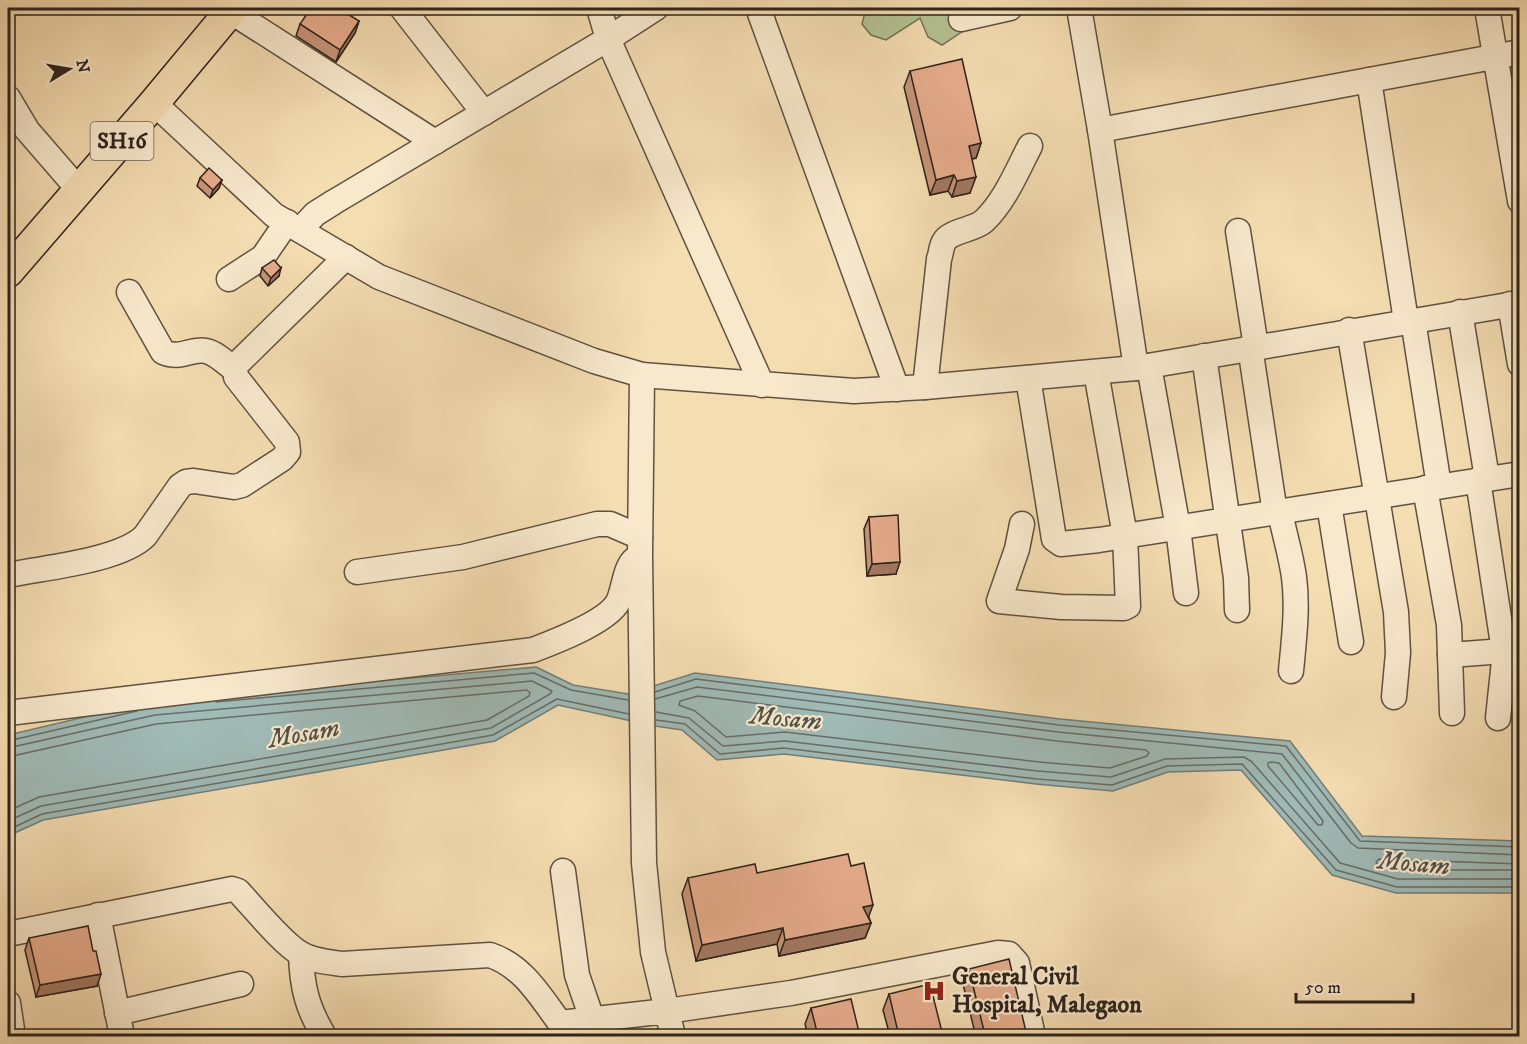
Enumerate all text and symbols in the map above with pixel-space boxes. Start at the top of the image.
north arrow [39,39,99,99]
text: N [72,58,94,75]
road number: SH16 [90,122,154,160]
water label: Mosam [747,699,823,739]
water label: Mosam [264,712,342,757]
water label: Mosam [1375,844,1451,884]
place label: General Civil Hospital, Malegaon [952,962,1142,1020]
scale bar [1296,966,1413,1004]
text: 50 m [1305,977,1341,999]
hospital icon: General Civil Hospital, Malegaon [921,978,947,1004]

